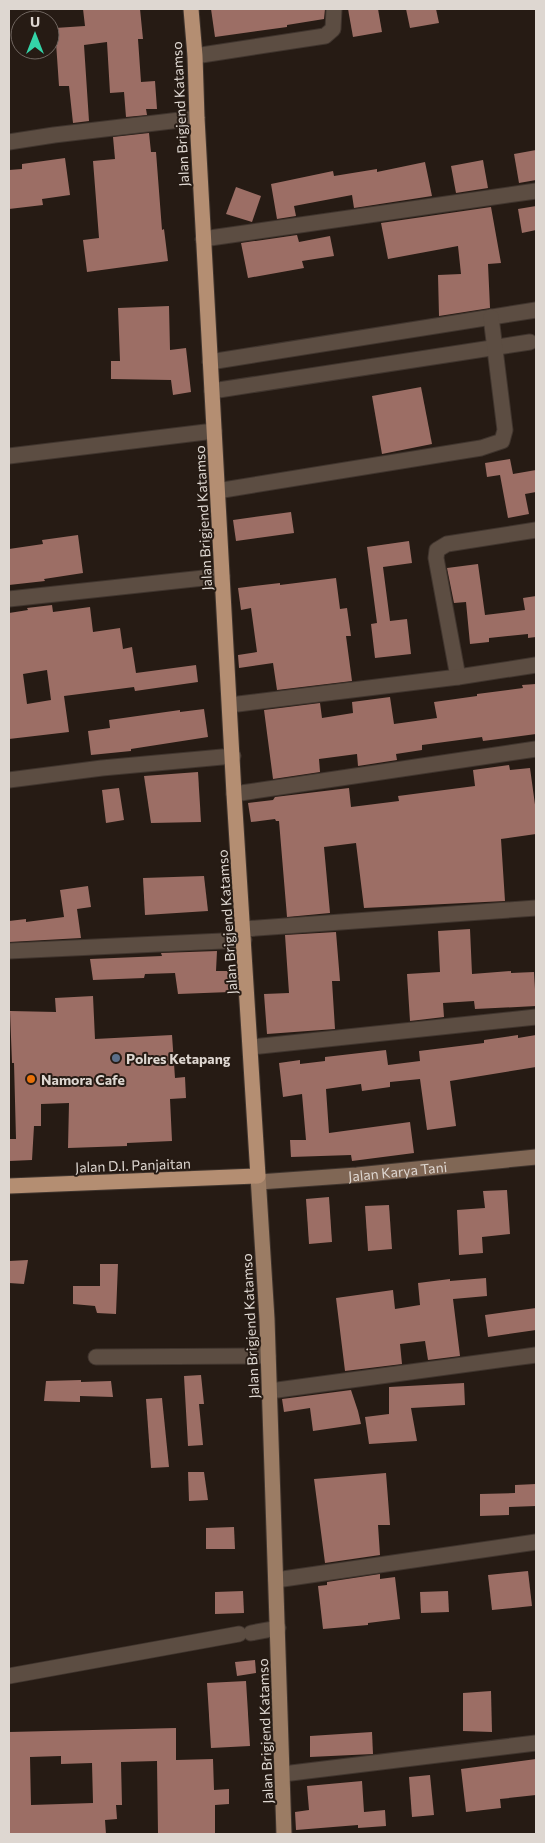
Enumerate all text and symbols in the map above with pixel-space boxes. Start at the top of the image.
north arrow [10,10,60,60]
text: U [30,13,40,30]
street label: Jalan Brigjend Katamso [168,41,192,187]
street label: Jalan Brigjend Katamso [191,445,215,591]
street label: Jalan Brigjend Katamso [213,849,241,995]
place label: Polres Ketapang [126,1050,231,1067]
marker: Polres Ketapang [110,1052,122,1064]
place label: Namora Cafe [41,1071,125,1088]
marker: Namora Cafe [25,1073,37,1085]
street label: Jalan D.I. Panjaitan [75,1154,191,1176]
street label: Jalan Karya Tani [348,1158,448,1184]
street label: Jalan Brigjend Katamso [238,1253,262,1399]
street label: Jalan Brigjend Katamso [254,1658,276,1804]

